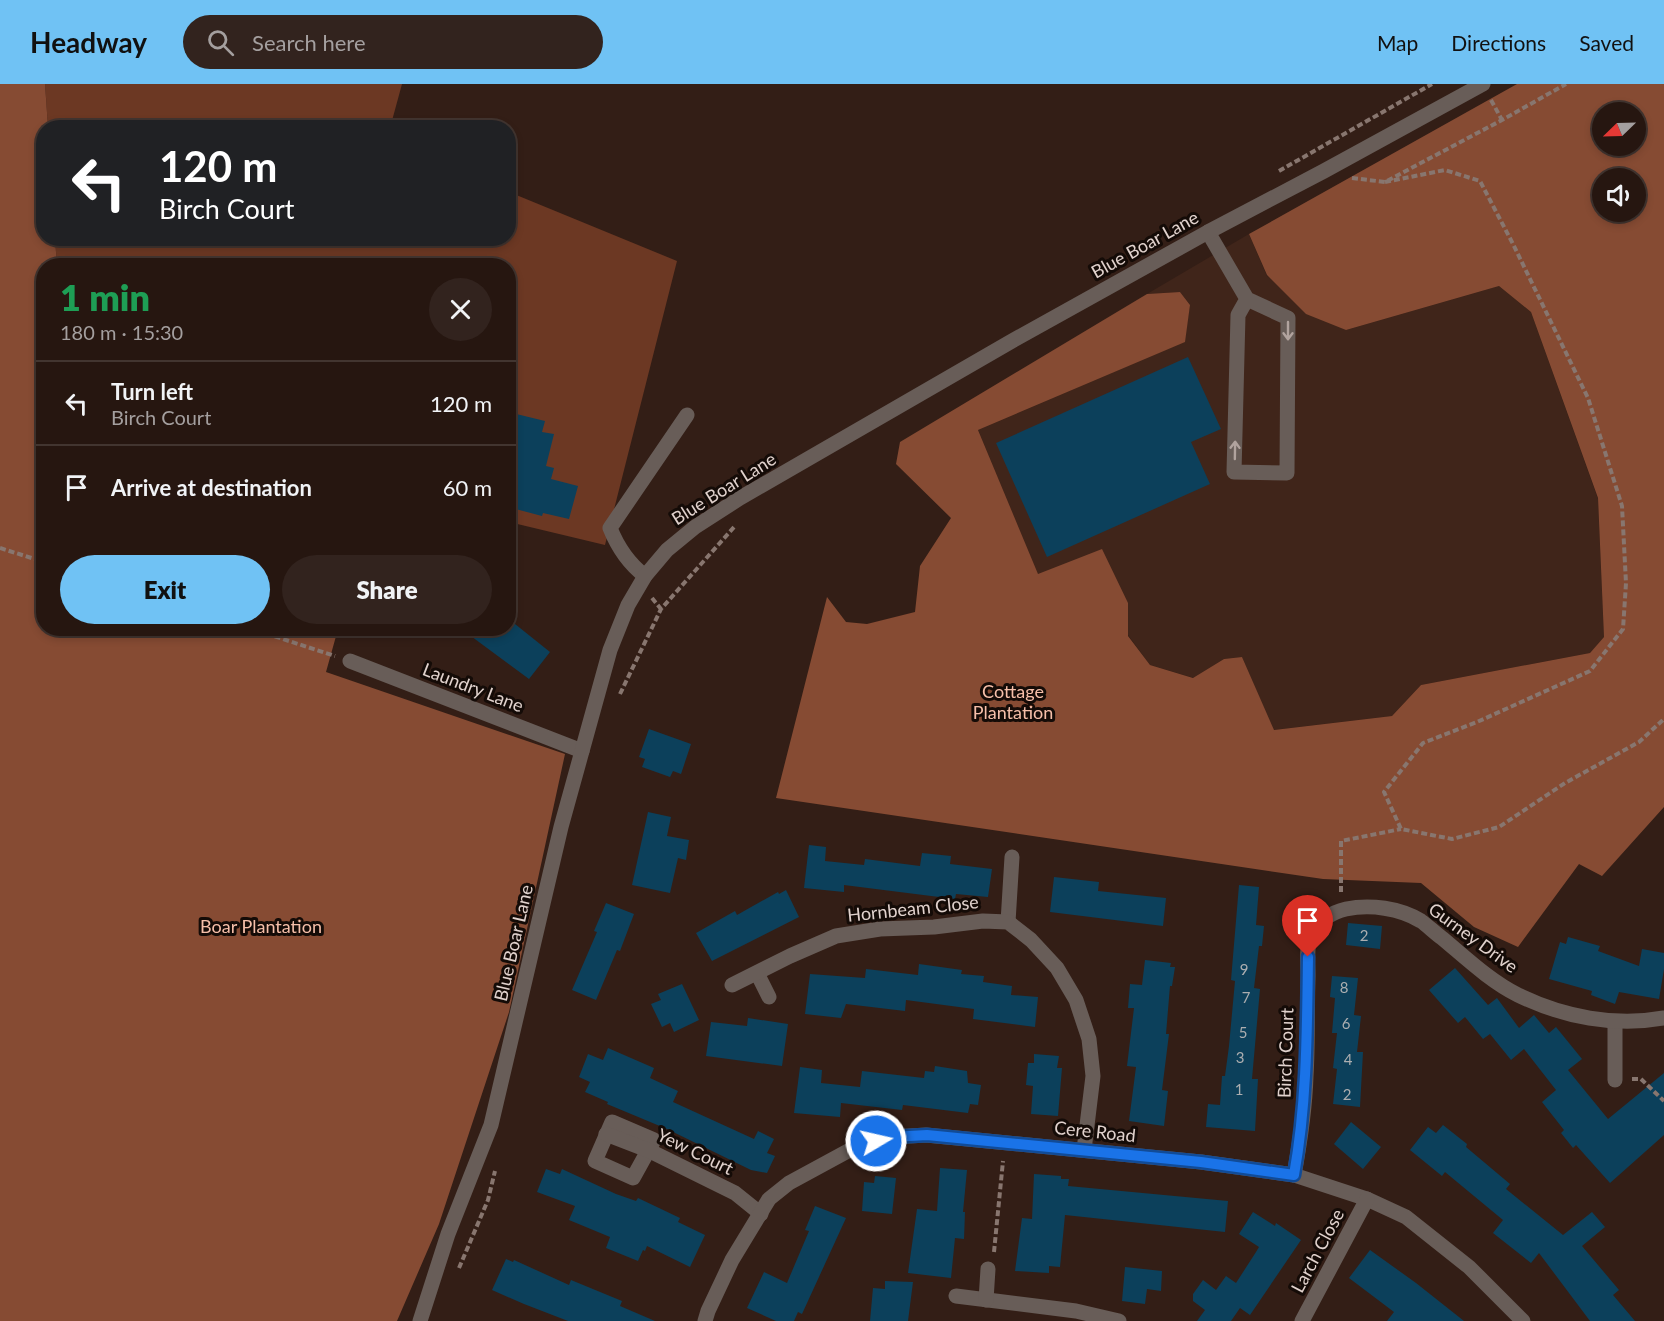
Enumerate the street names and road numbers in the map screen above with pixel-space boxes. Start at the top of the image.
street label: Blue Boar Lane [1087,206,1202,283]
street label: Blue Boar Lane [667,447,780,529]
street label: Laundry Lane [420,658,527,716]
street label: Blue Boar Lane [489,882,537,1003]
street label: Hornbeam Close [846,890,980,926]
street label: Gurney Drive [1425,897,1523,977]
street label: Birch Court [1272,1007,1298,1098]
street label: Cere Road [1053,1116,1137,1146]
street label: Yew Court [654,1123,738,1179]
street label: Larch Close [1286,1205,1348,1296]

